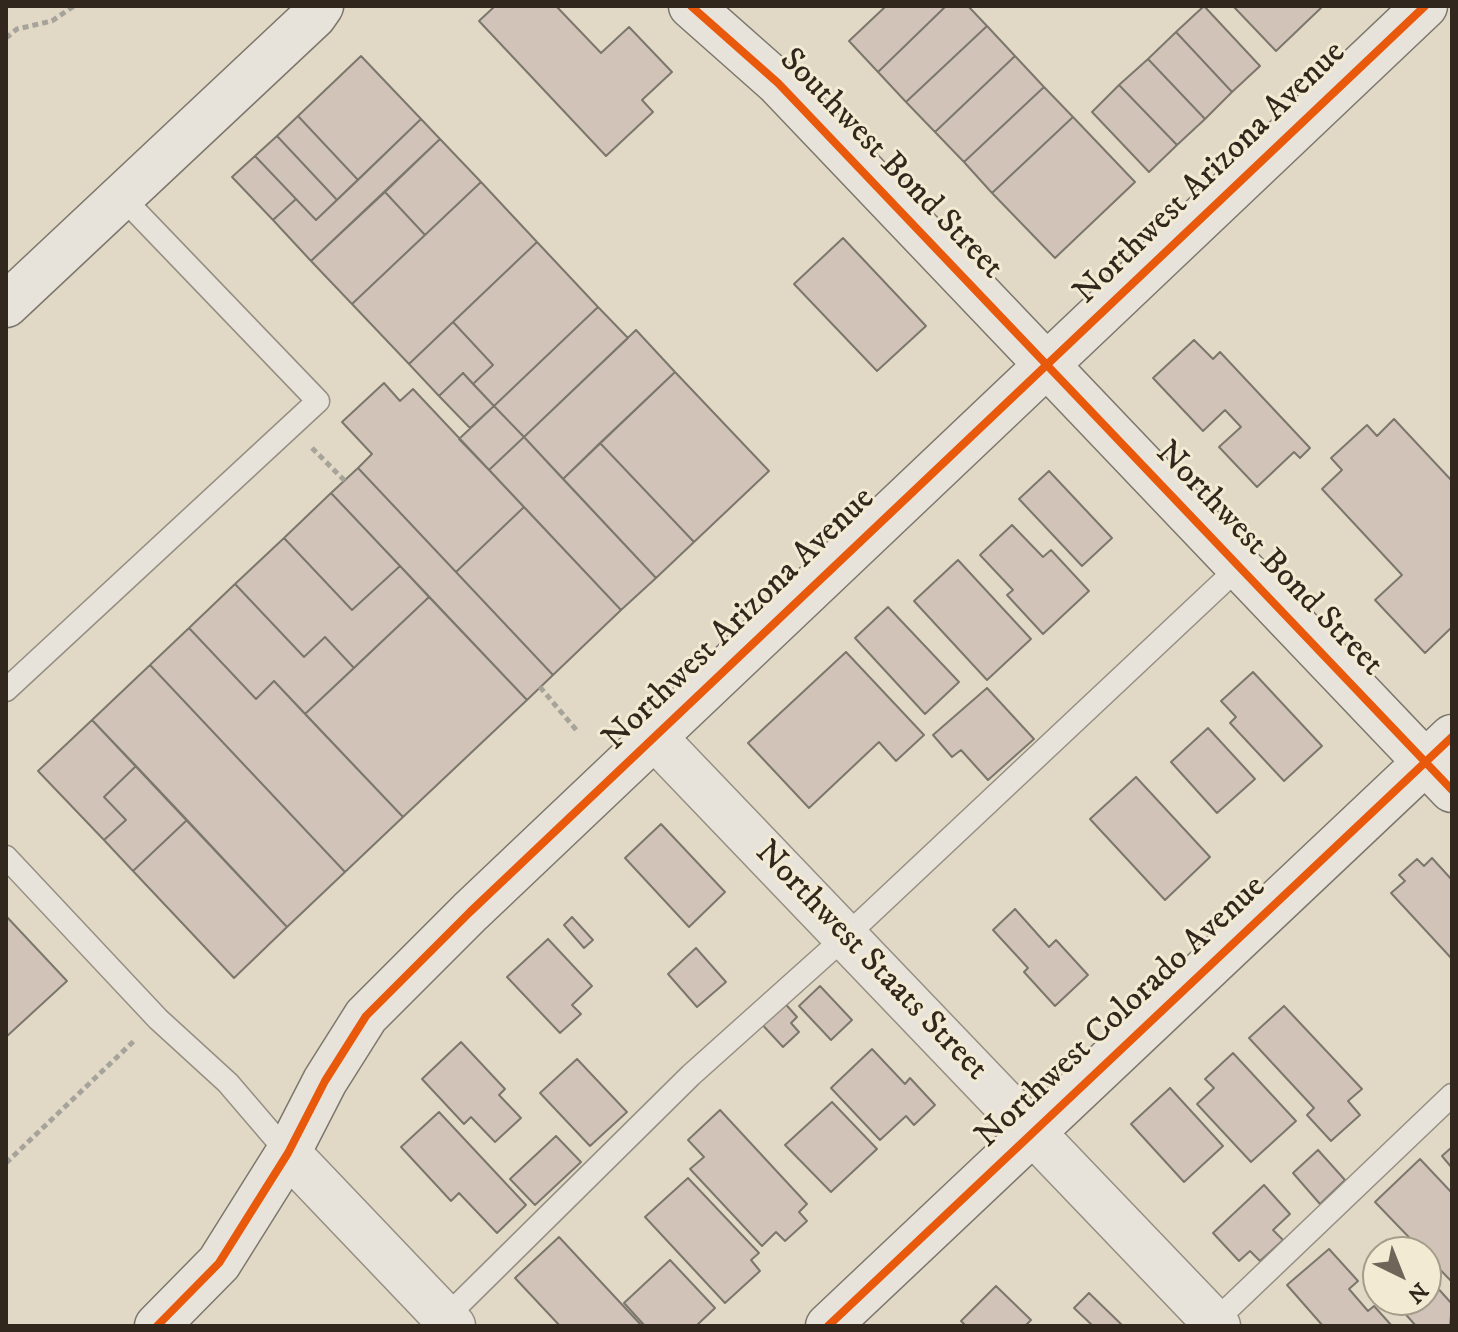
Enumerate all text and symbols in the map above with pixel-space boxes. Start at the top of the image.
street label: Northwest Arizona Avenue [1067,34,1355,314]
street label: Southwest Bond Street [769,41,1011,289]
street label: Northwest Bond Street [1145,434,1391,686]
street label: Northwest Arizona Avenue [596,480,884,760]
street label: Northwest Staats Street [745,834,995,1090]
street label: Northwest Colorado Avenue [969,868,1275,1158]
north arrow [1362,1236,1442,1316]
text: N [1402,1276,1433,1308]

